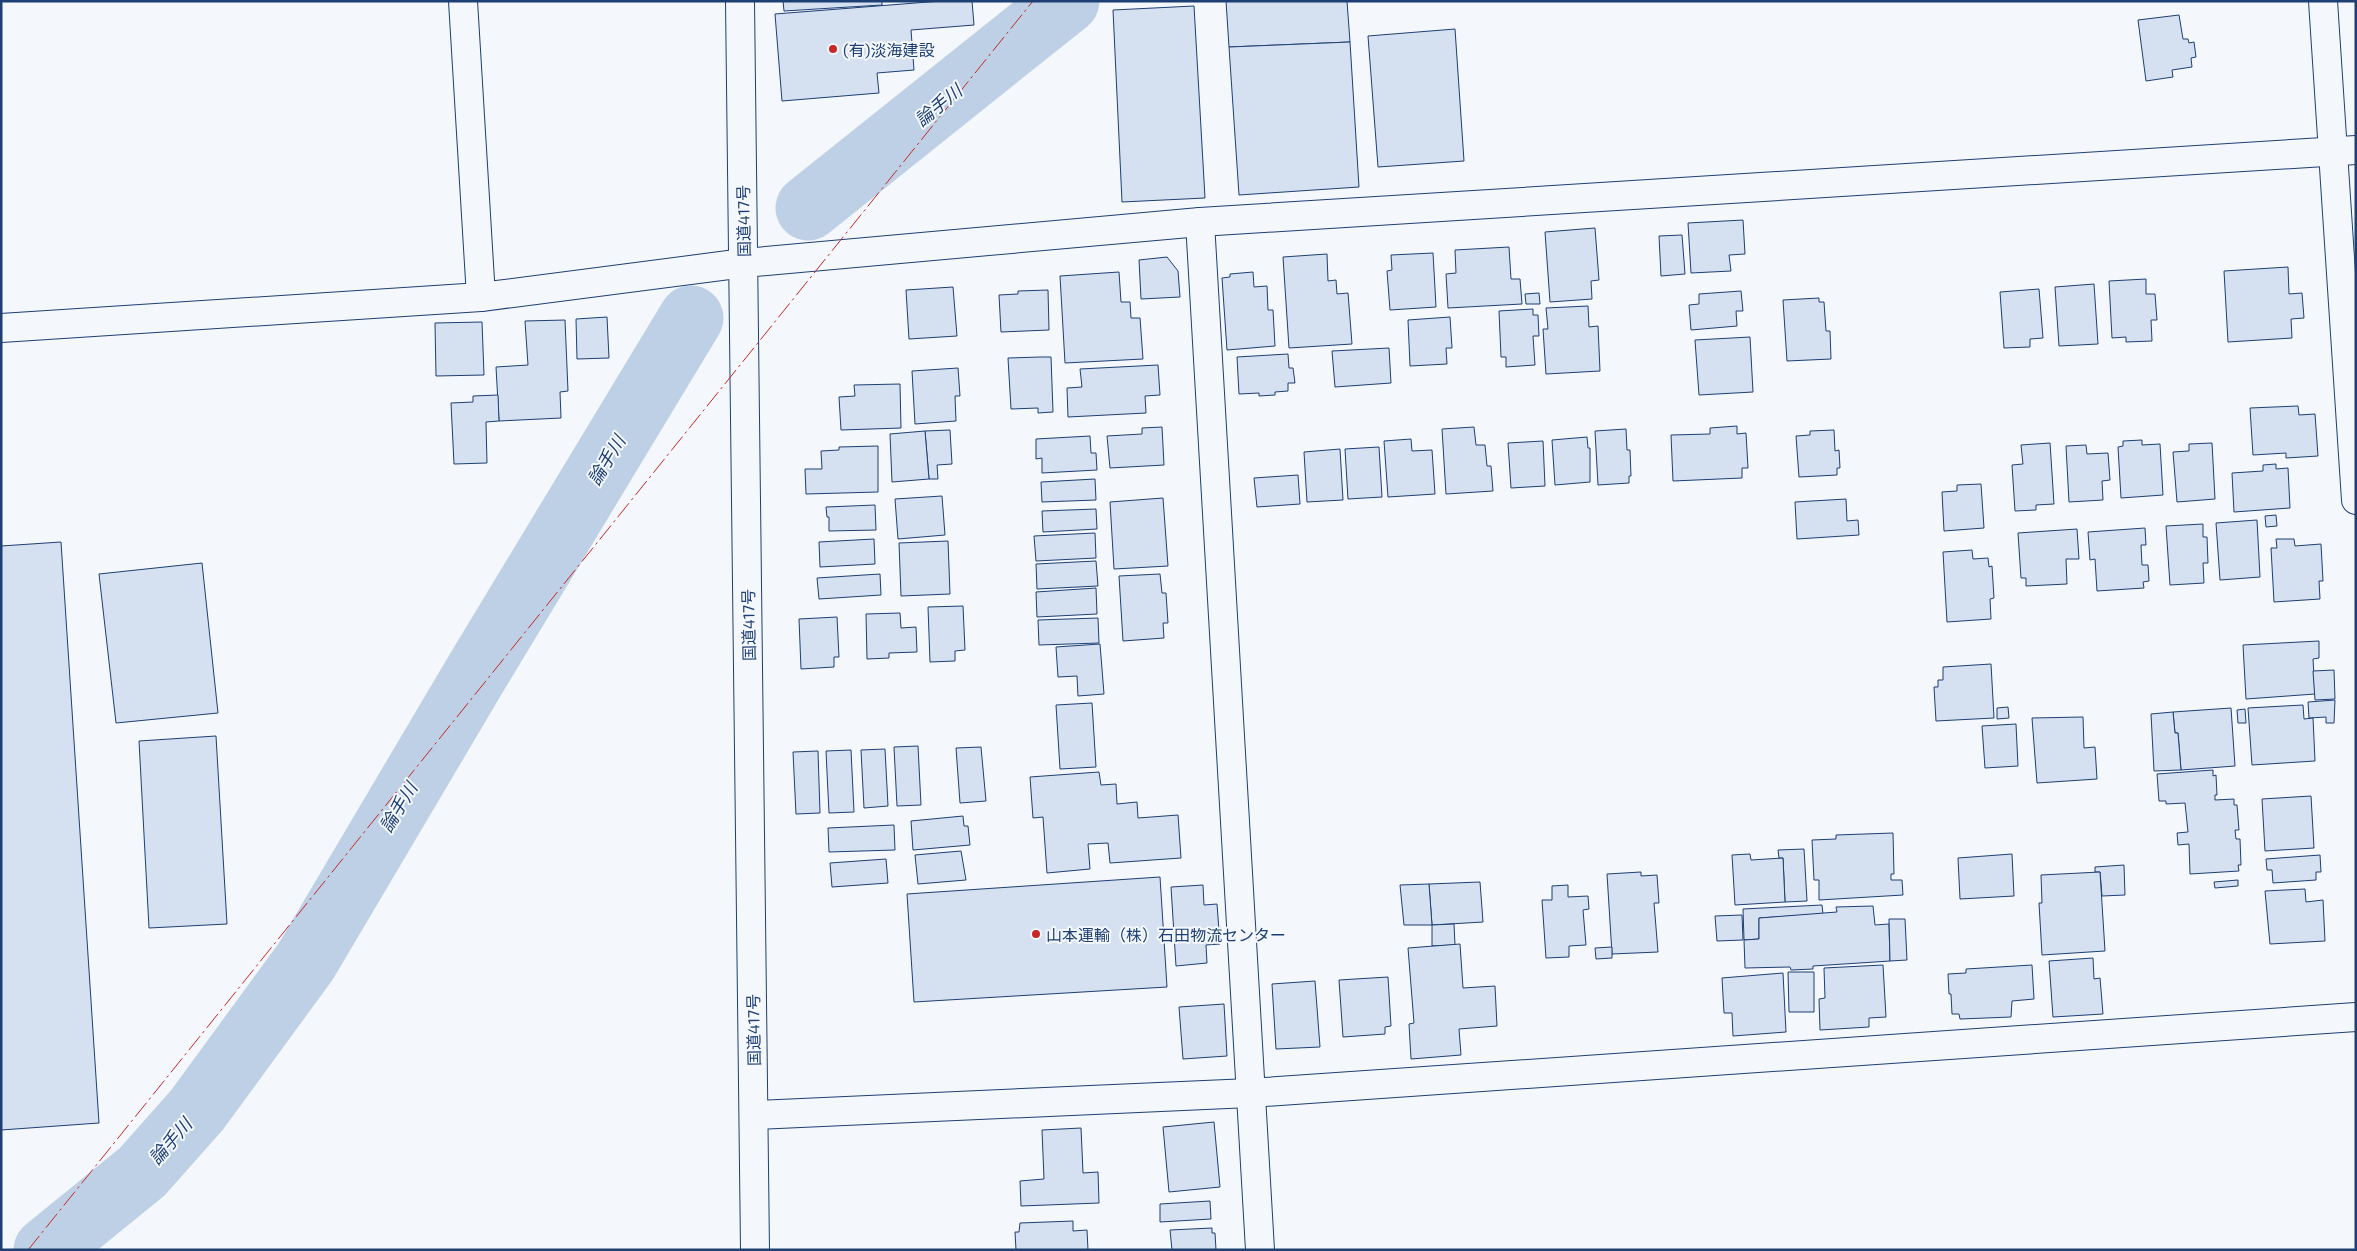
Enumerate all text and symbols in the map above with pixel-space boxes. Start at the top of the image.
place label: (有)淡海建設 [843,40,935,59]
marker: (有)淡海建設 [827,43,839,55]
water label: 論手川 [910,78,967,131]
street label: 国道417号 [733,185,753,257]
water label: 論手川 [583,429,630,489]
street label: 国道417号 [738,589,758,661]
water label: 論手川 [375,776,422,836]
place label: 山本運輸（株）石田物流センター [1046,925,1286,944]
marker: 山本運輸（株）石田物流センター [1030,928,1042,940]
street label: 国道417号 [743,994,763,1066]
water label: 論手川 [144,1112,197,1169]

